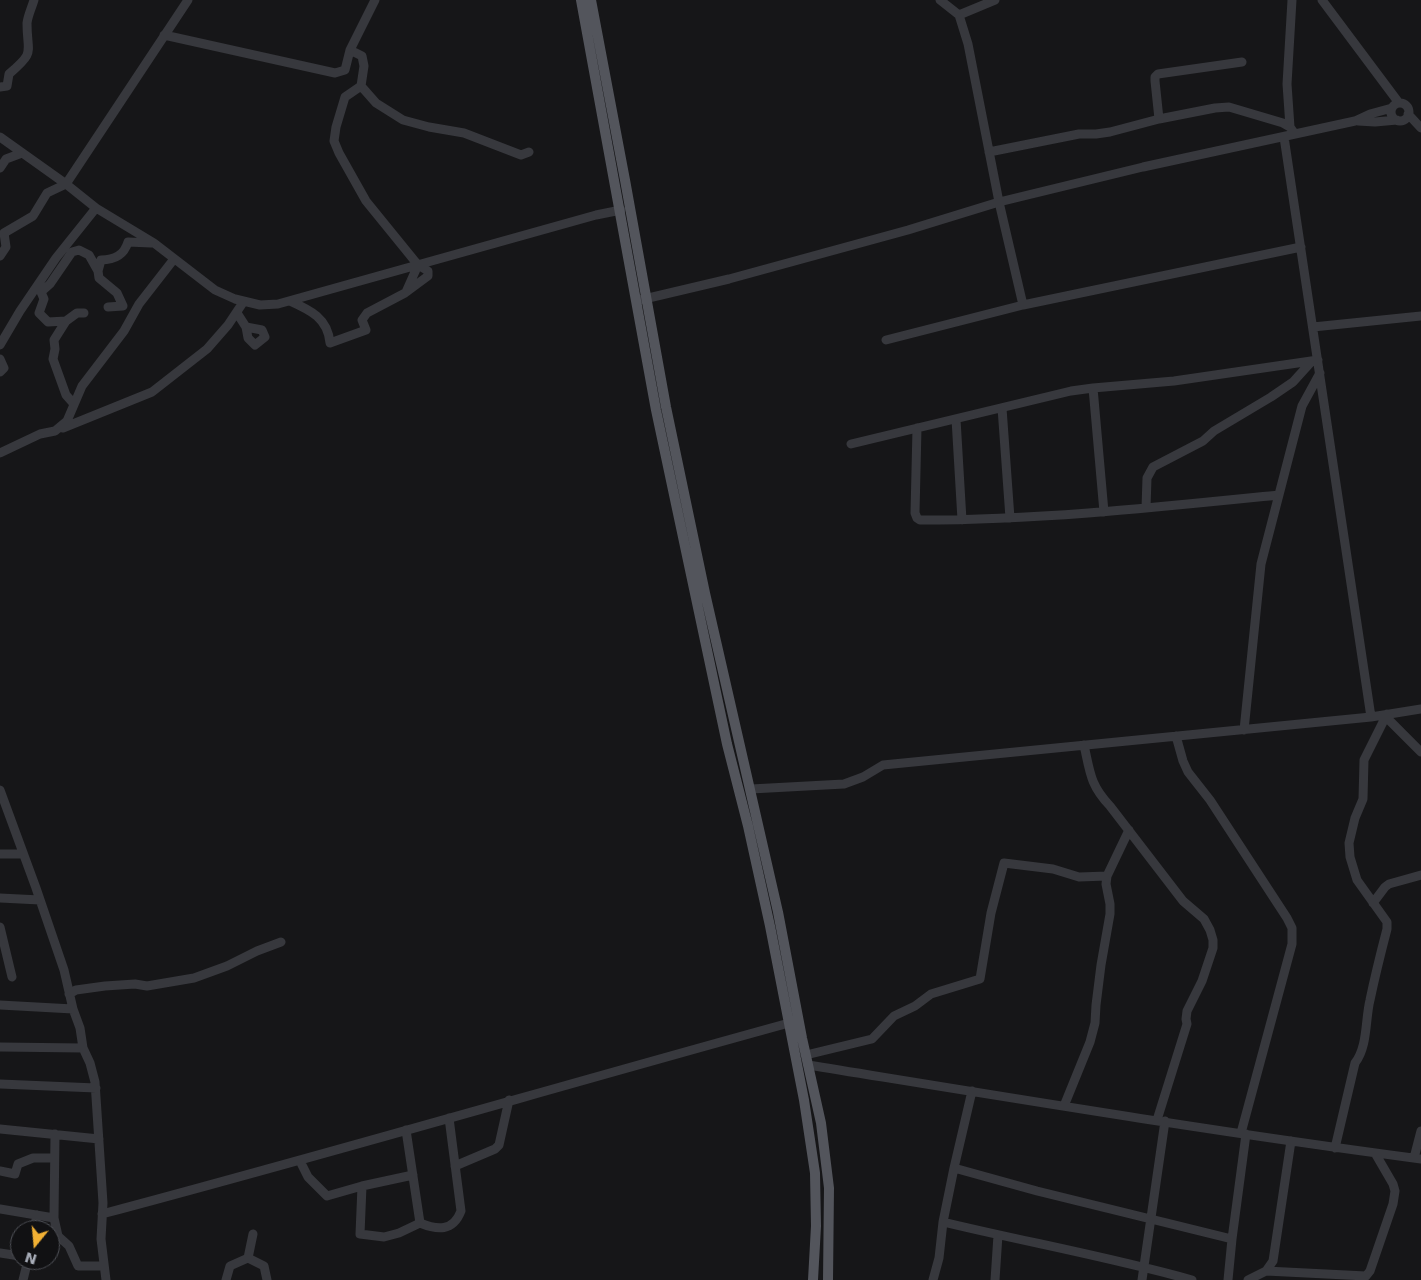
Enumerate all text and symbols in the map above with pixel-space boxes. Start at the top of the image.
north arrow [10,1220,60,1270]
text: N [23,1249,39,1268]

